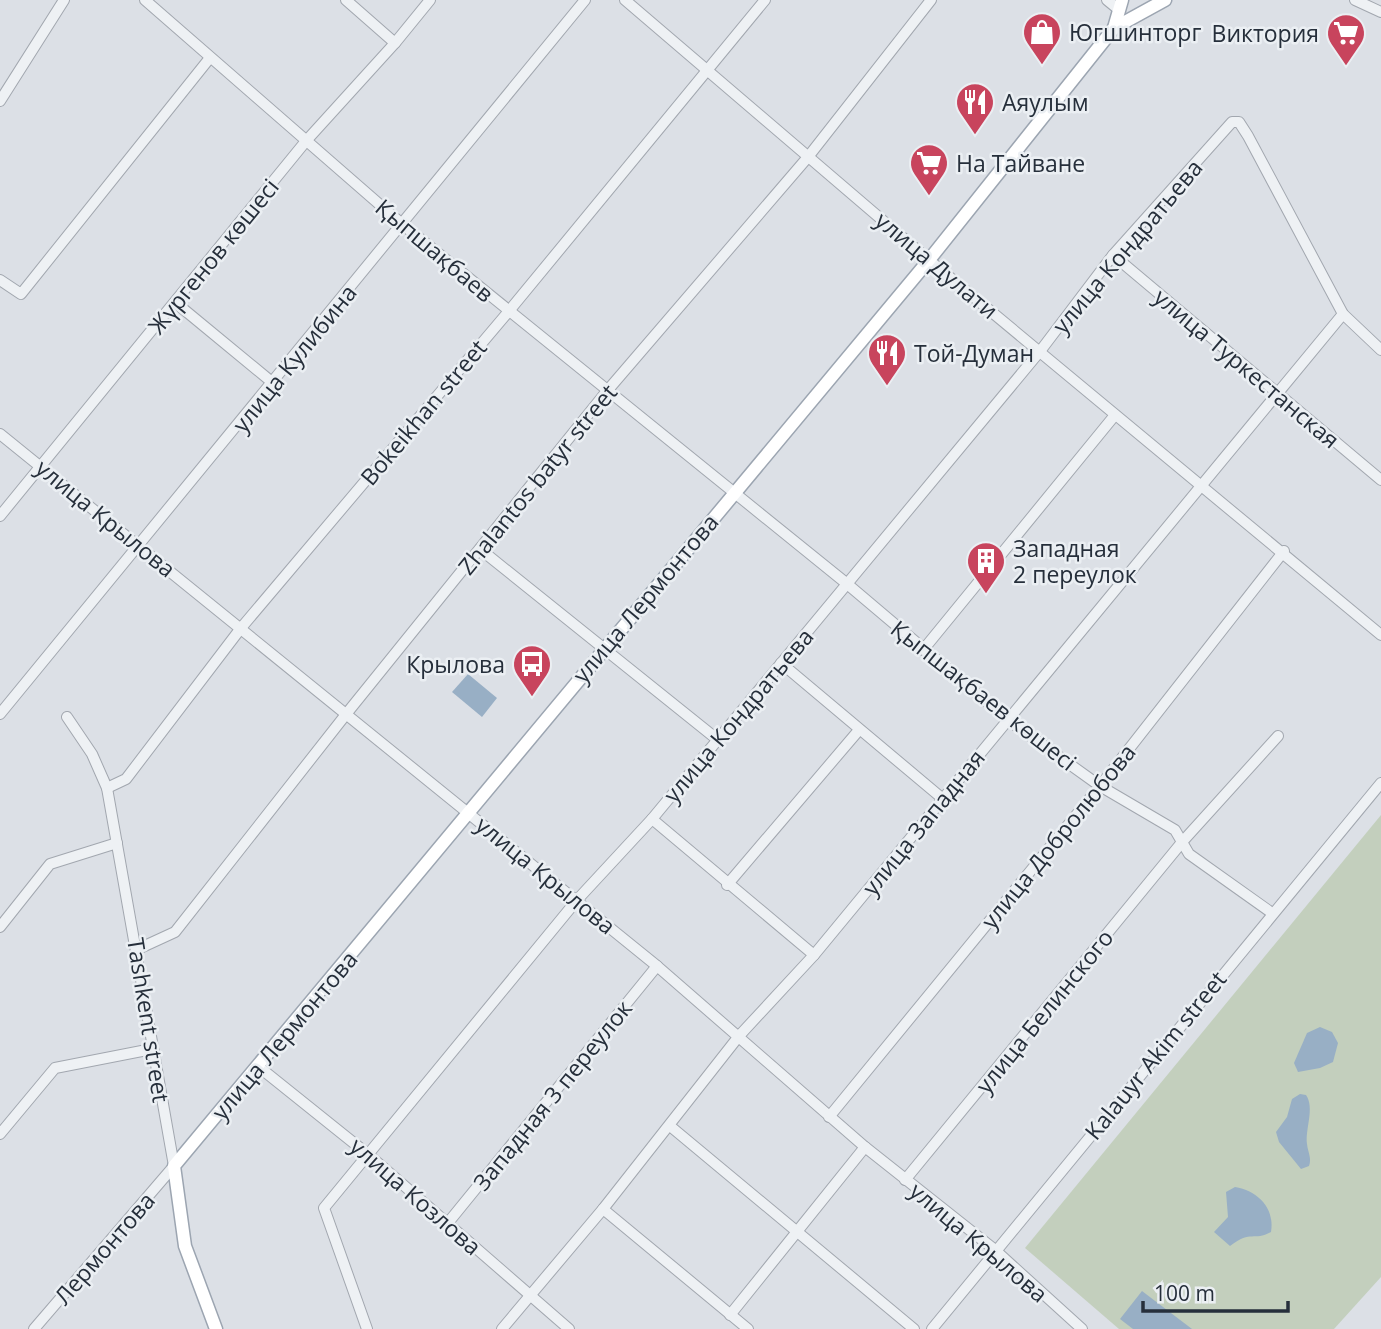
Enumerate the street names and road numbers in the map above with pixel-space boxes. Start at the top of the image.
street label: улица Кондратьева [1045,152,1209,340]
street label: Жүргенов көшесі [140,172,286,340]
street label: Қыпшақбаев [369,191,501,309]
street label: улица Дулати [869,204,1005,326]
street label: улица Кулибина [224,277,364,439]
street label: улица Туркестанская [1147,281,1347,455]
street label: Bokeikhan street [353,332,493,492]
street label: Zhalantos batyr street [450,377,624,581]
street label: улица Крылова [29,452,183,584]
street label: улица Лермонтова [565,507,725,689]
street label: Қыпшақбаев көшесі [885,612,1083,778]
street label: улица Кондратьева [656,621,820,809]
street label: улица Добролюбова [973,737,1143,935]
street label: улица Западная [854,742,992,902]
street label: улица Крылова [469,809,623,941]
street label: улица Белинского [968,922,1120,1100]
street label: Tashkent street [120,935,178,1105]
street label: улица Лермонтова [204,944,364,1126]
street label: Kalauyr Akim street [1077,964,1233,1146]
street label: Западная 3 переулок [465,993,639,1197]
street label: улица Козлова [343,1130,489,1262]
street label: улица Крылова [903,1175,1055,1309]
street label: Лермонтова [46,1185,162,1311]

